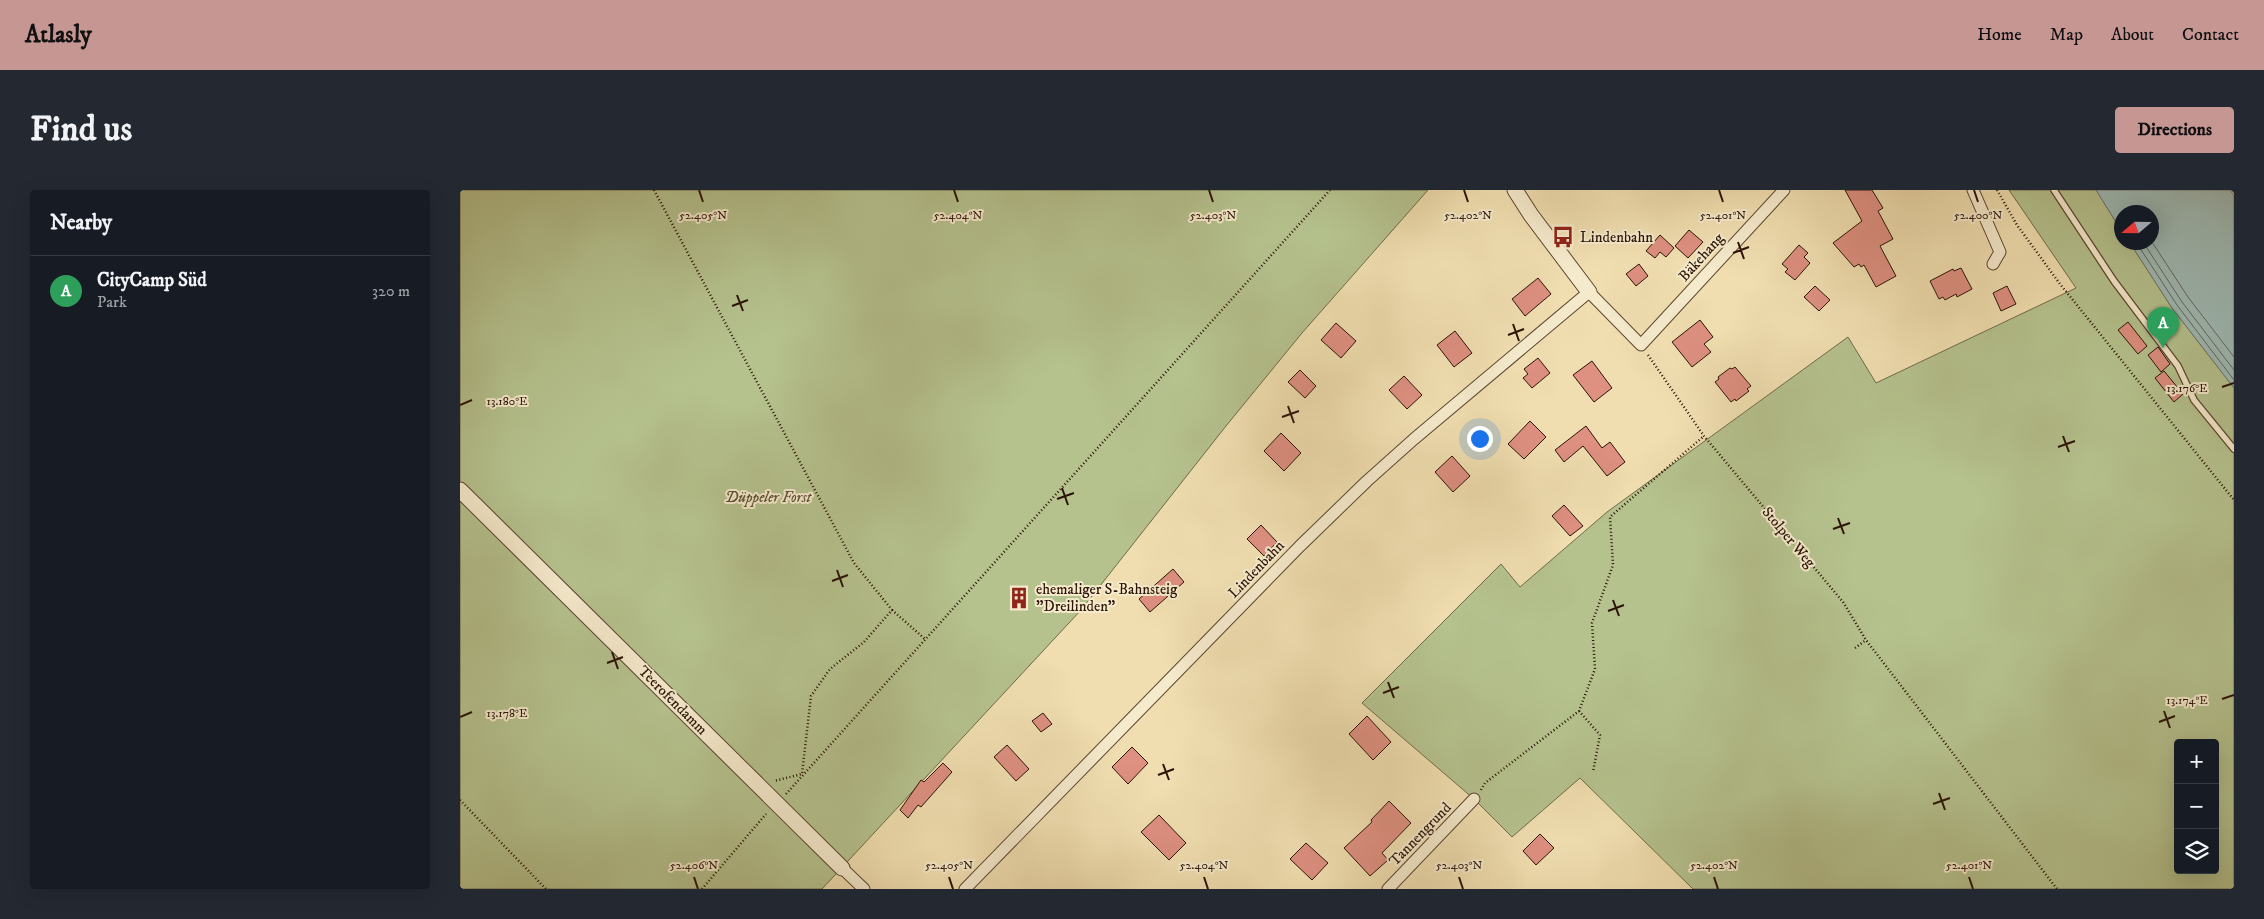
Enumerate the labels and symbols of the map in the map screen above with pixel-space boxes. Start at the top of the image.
north arrow [2114,205,2159,250]
text: 52.405°N [679,208,727,223]
text: 52.404°N [934,208,983,223]
text: 52.403°N [1190,208,1236,223]
text: 52.402°N [1444,208,1492,223]
text: 52.401°N [1700,208,1746,223]
text: 52.400°N [1954,208,2002,223]
bus stop icon: Lindenbahn [1550,224,1576,250]
place label: Lindenbahn [1580,228,1653,247]
street label: Bäkehang [1675,229,1729,286]
pin: A [2147,307,2179,348]
text: 13.176°E [2167,381,2208,396]
text: 13.180°E [487,394,528,409]
your location [1467,426,1493,452]
park label: Düppeler Forst [725,488,812,507]
street label: Stolper Weg [1758,503,1820,572]
street label: Lindenbahn [1224,536,1289,602]
place label: ehemaliger S-Bahnsteig "Dreilinden" [1036,580,1178,616]
building icon: ehemaliger S-Bahnsteig "Dreilinden" [1006,585,1032,611]
street label: Teerofendamm [634,662,711,739]
text: 13.174°E [2166,693,2208,708]
text: 13.178°E [487,706,528,721]
street label: Tannengrund [1385,798,1456,870]
text: 52.406°N [670,858,718,873]
text: 52.405°N [925,858,973,873]
text: 52.404°N [1180,858,1229,873]
text: 52.403°N [1436,858,1482,873]
text: 52.402°N [1690,858,1738,873]
text: 52.401°N [1946,858,1992,873]

